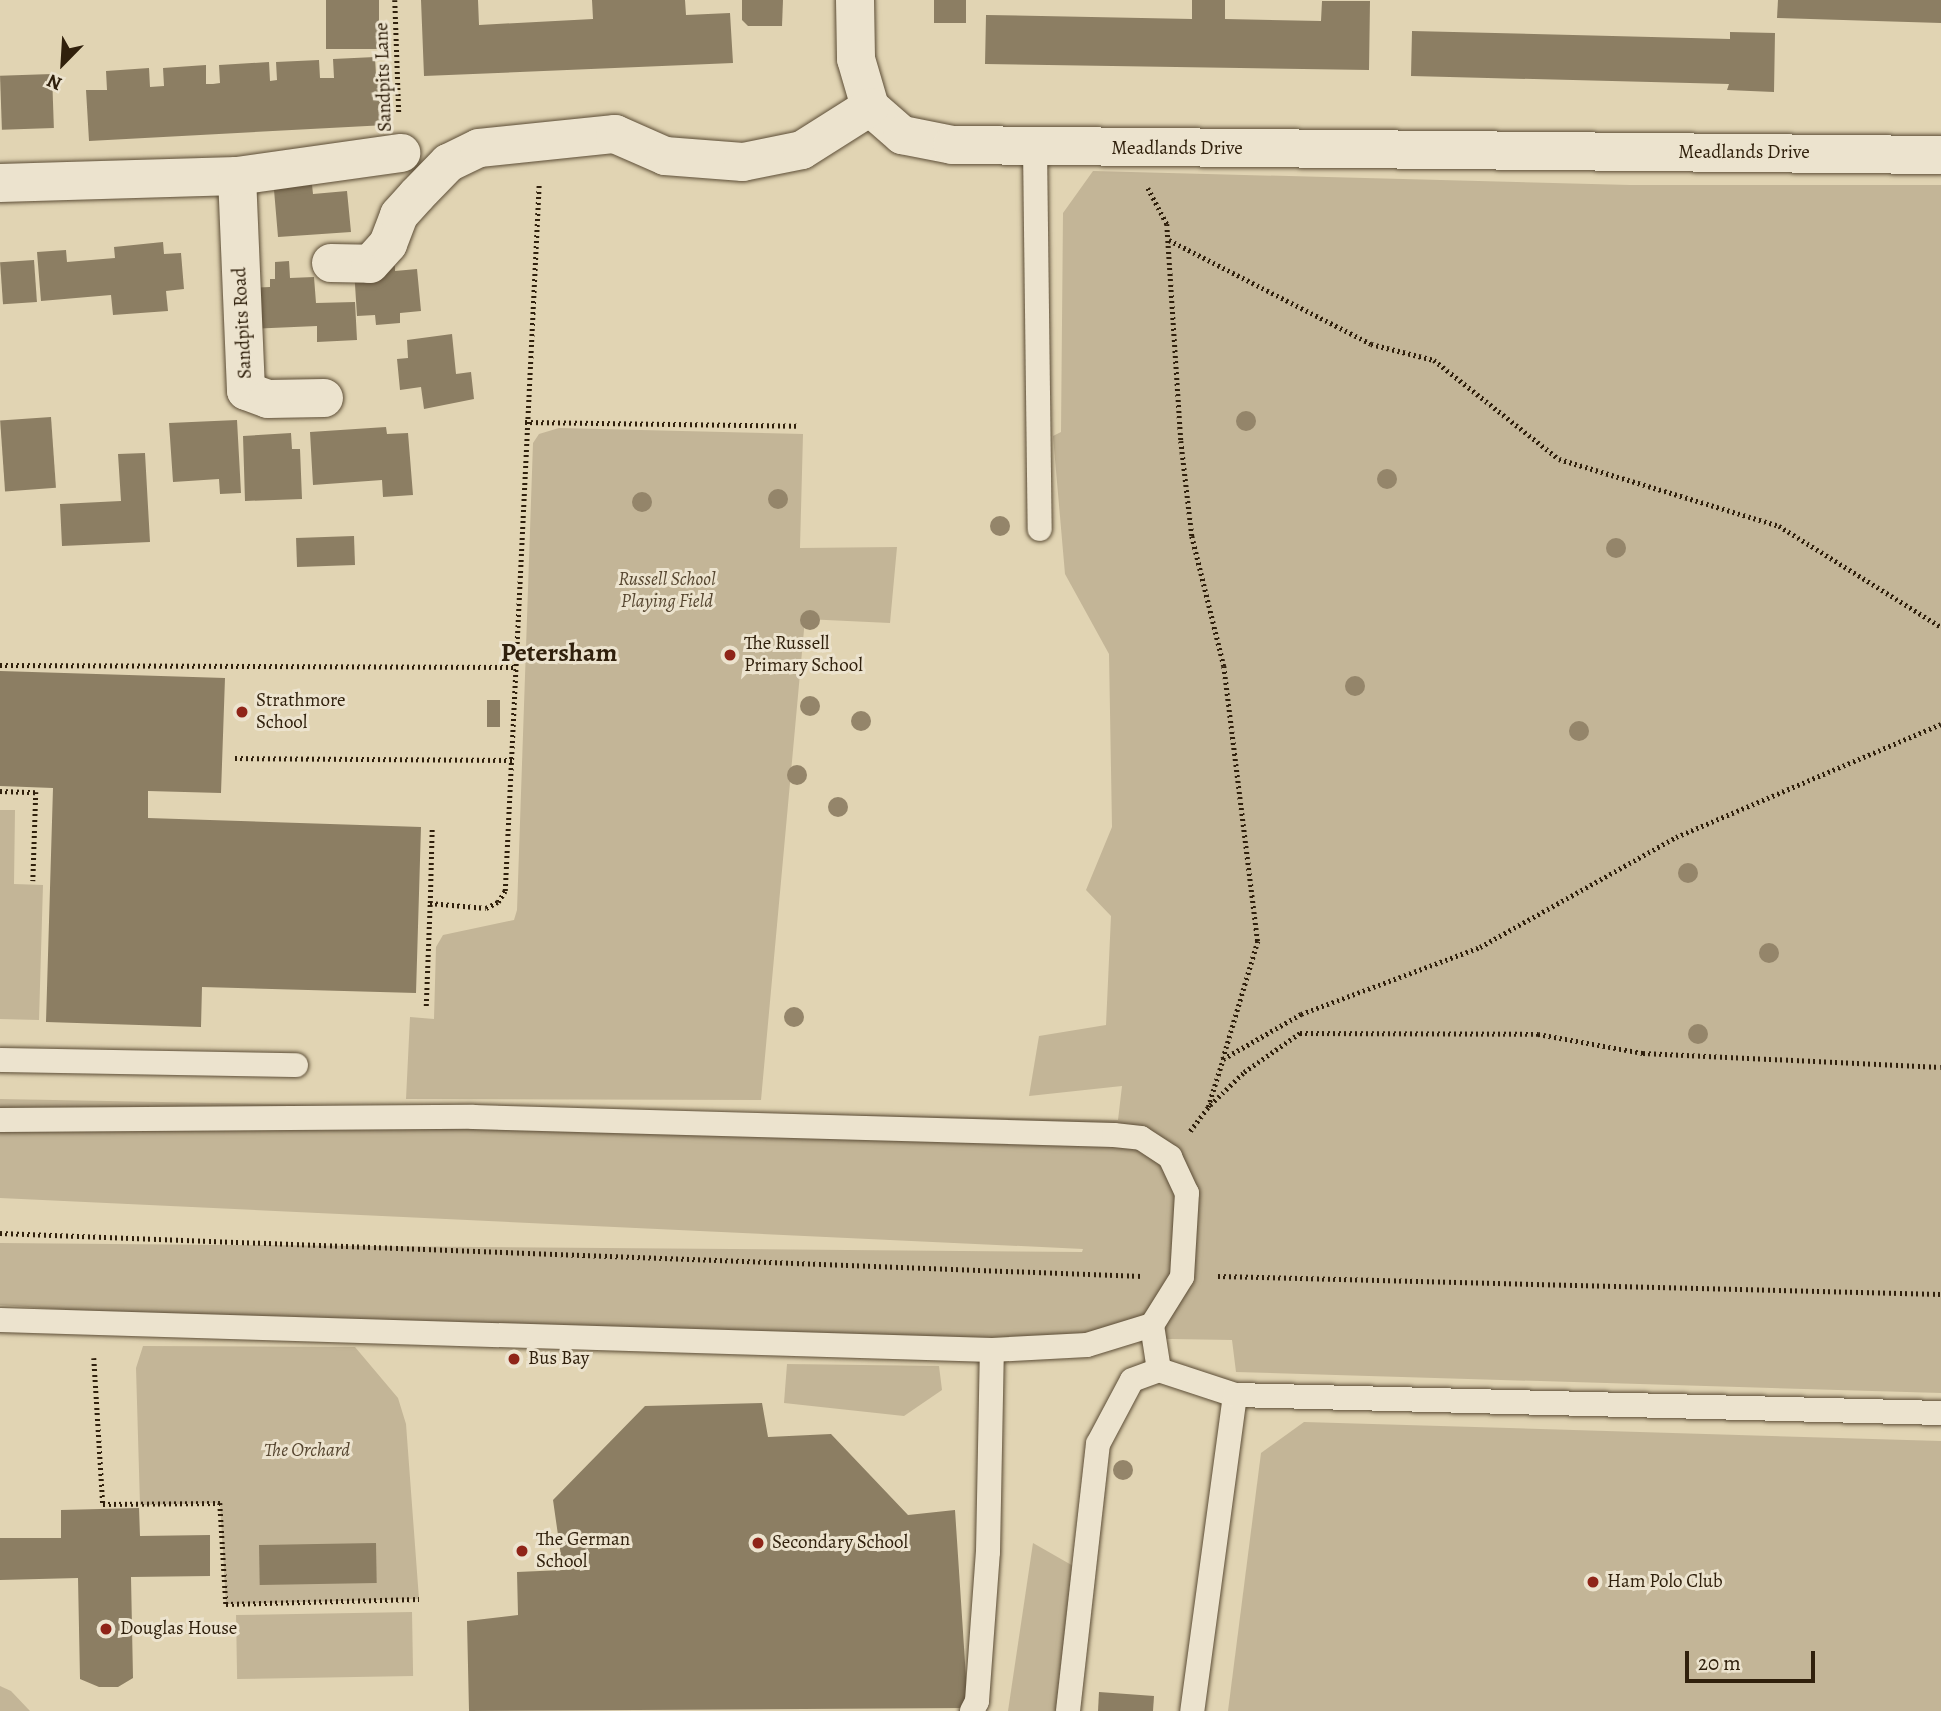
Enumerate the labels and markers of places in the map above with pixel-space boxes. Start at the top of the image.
place label: The Russell Primary School [744,633,863,677]
marker: The Russell Primary School [722,647,738,663]
place label: Strathmore School [256,690,346,734]
marker: Strathmore School [234,704,250,720]
place label: Bus Bay [528,1348,589,1370]
marker: Bus Bay [506,1351,522,1367]
place label: The German School [536,1529,630,1573]
place label: Secondary School [772,1532,908,1554]
marker: Secondary School [750,1535,766,1551]
marker: The German School [514,1543,530,1559]
place label: Ham Polo Club [1607,1571,1723,1593]
marker: Ham Polo Club [1585,1574,1601,1590]
place label: Douglas House [120,1618,237,1640]
marker: Douglas House [98,1621,114,1637]

